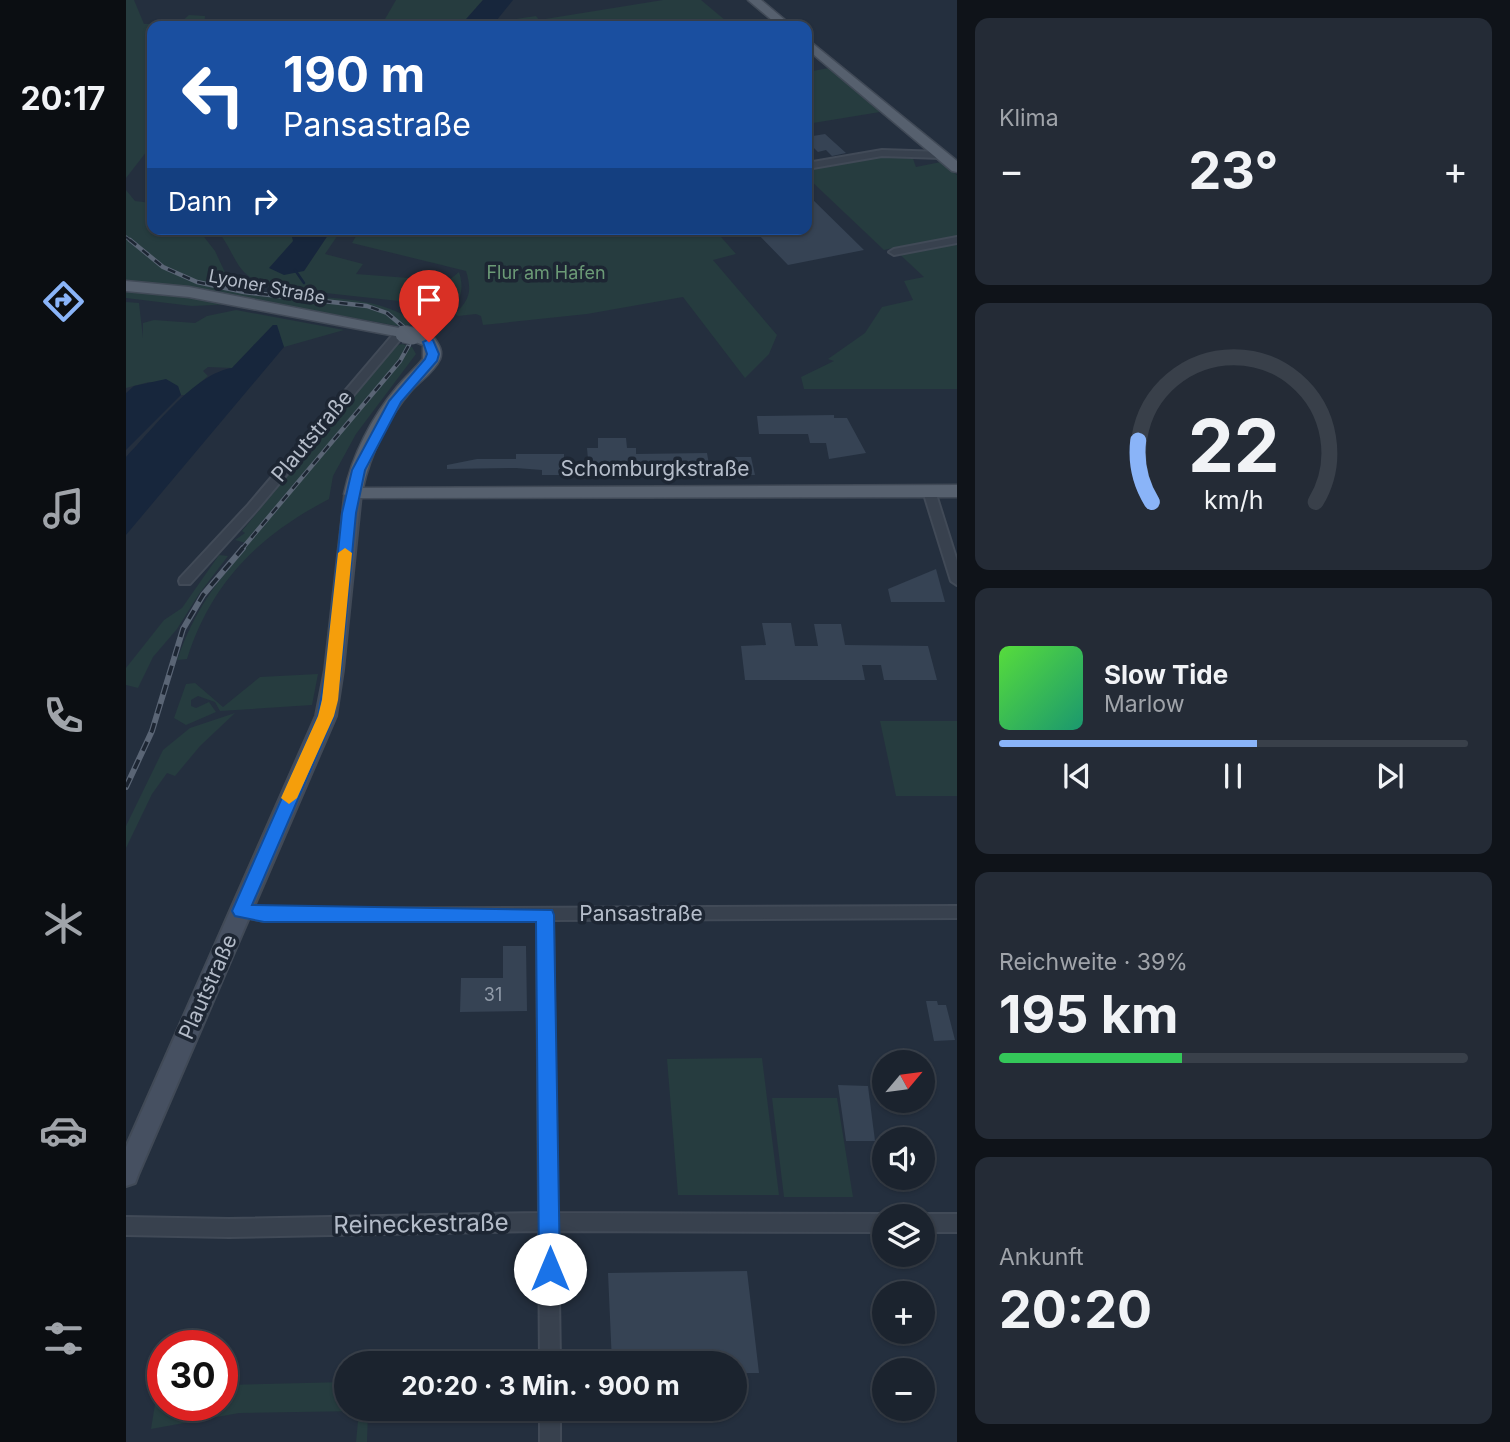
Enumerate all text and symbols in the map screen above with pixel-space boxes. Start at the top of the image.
text: 190 m [283,45,425,104]
icon: left [168,49,259,140]
text: 20:17 [21,79,105,118]
text: Klima [999,104,1059,132]
text: Pansastraße [283,105,471,144]
text: 23° [1189,139,1278,202]
text: − [999,147,1024,193]
text: + [1443,147,1468,193]
icon: right [246,182,284,220]
text: Dann [168,186,232,217]
park label: Flur am Hafen [486,262,606,283]
street label: Lyoner Straße [207,265,327,308]
pin [399,270,459,342]
icon: directions [39,277,88,326]
icon: arrive [410,281,448,319]
street label: Plautstraße [266,385,357,487]
text: 22 [1188,402,1279,491]
street label: Schomburgkstraße [561,456,749,481]
icon: music [39,484,88,533]
text: km/h [1204,485,1263,515]
text: Slow Tide [1104,659,1228,690]
text: Marlow [1104,690,1184,718]
icon: phone [39,691,88,740]
icon: previous [1058,757,1096,795]
icon: pause [1214,757,1252,795]
icon: next [1371,757,1409,795]
icon: climate [39,899,88,948]
street label: Pansastraße [579,901,703,926]
street label: Plautstraße [173,930,242,1043]
text: Reichweite · 39% [999,948,1188,976]
text: 195 km [999,983,1178,1046]
house number: 31 [484,984,502,1005]
north arrow [872,1050,934,1113]
map controls [872,1050,935,1421]
icon: car [39,1106,88,1155]
button: sound [872,1127,935,1190]
button: layers [872,1204,935,1267]
street label: Reineckestraße [333,1207,509,1240]
position arrow [513,1232,587,1306]
text: Ankunft [999,1243,1084,1271]
text: 20:20 [999,1278,1152,1341]
button: + [872,1281,935,1344]
icon: filters [39,1314,88,1363]
speed limit sign: 30 [147,1330,238,1421]
button: − [872,1358,935,1421]
text: 20:20 · 3 Min. · 900 m [401,1370,680,1401]

